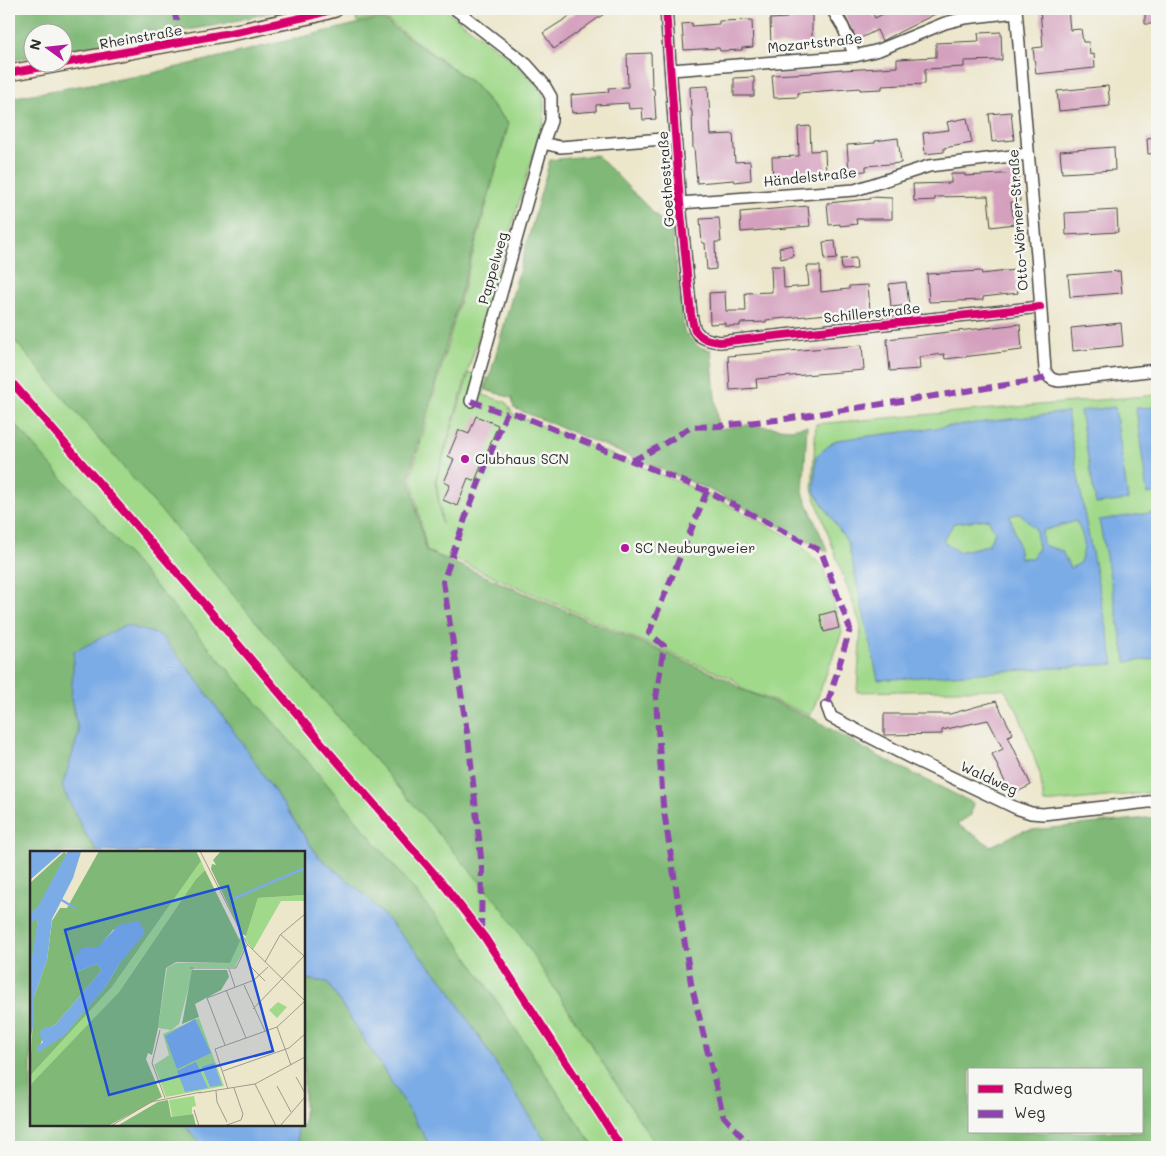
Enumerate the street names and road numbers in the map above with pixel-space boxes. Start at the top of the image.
street label: Rheinstraße [98,20,184,53]
street label: Mozartstraße [767,28,863,57]
street label: Goethestraße [653,130,678,228]
street label: Otto-Wörner-Straße [1003,149,1032,291]
street label: Händelstraße [762,162,858,191]
street label: Pappelweg [473,229,512,306]
street label: Schillerstraße [823,298,921,327]
street label: Waldweg [958,756,1021,799]

